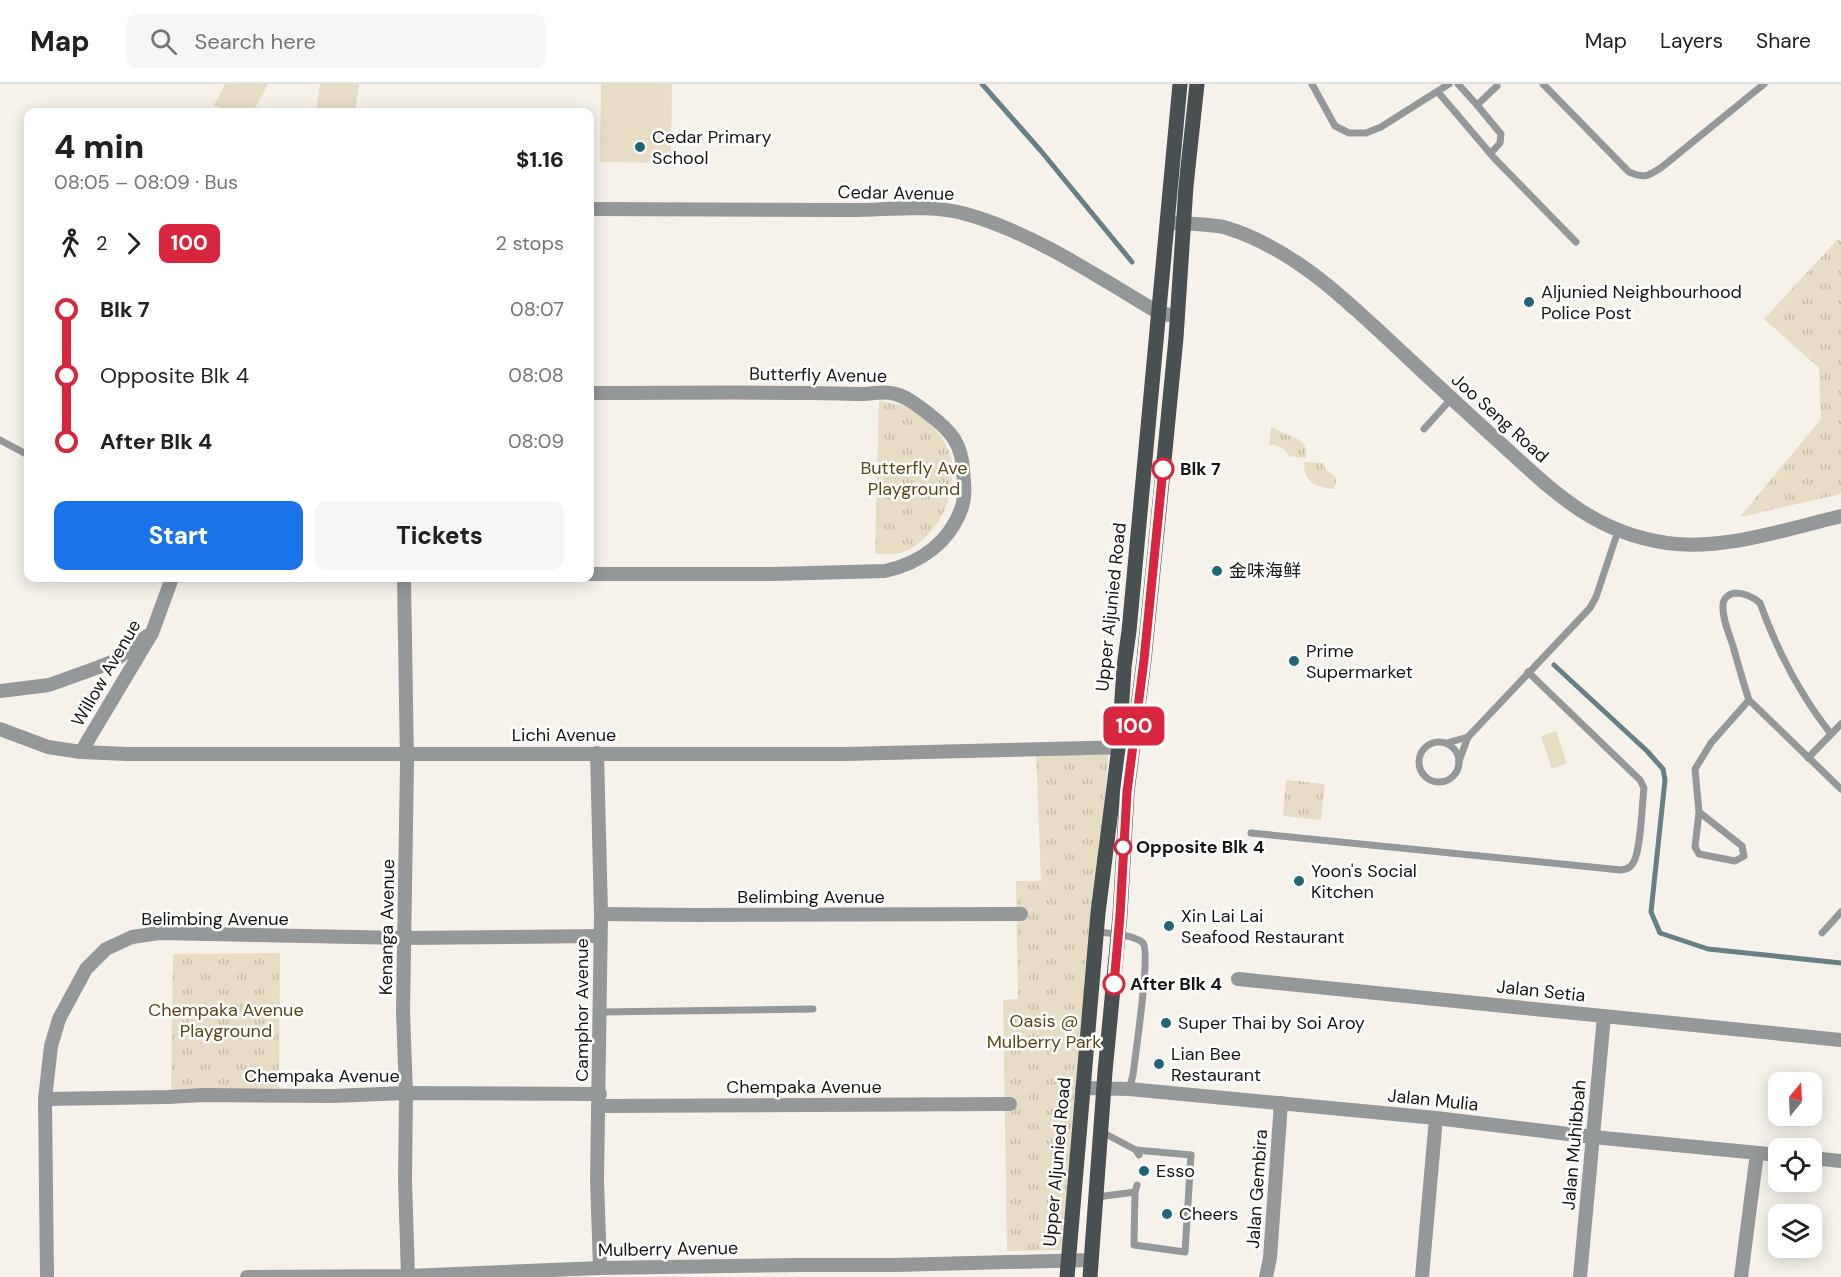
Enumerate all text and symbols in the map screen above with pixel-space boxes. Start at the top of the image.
search box [126,14,546,68]
text: Map [30,23,90,60]
icon: search [147,25,180,58]
text: Search here [195,27,316,56]
text: Map [1585,27,1627,55]
text: Layers [1660,27,1723,55]
text: Share [1756,27,1811,55]
text: 4 min [54,125,144,168]
place label: Cedar Primary School [652,125,772,170]
marker: Cedar Primary School [633,140,647,154]
text: $1.16 [516,145,564,174]
text: 08:05 – 08:09 · Bus [54,169,238,195]
street label: Cedar Avenue [837,180,955,206]
icon: walk [54,227,87,260]
icon: forward [117,227,150,260]
text: 100 [171,229,208,257]
text: 2 [96,230,108,256]
text: 2 stops [496,230,564,256]
place label: Aljunied Neighbourhood Police Post [1541,280,1742,325]
text: Blk 7 [100,295,150,324]
marker: Aljunied Neighbourhood Police Post [1522,295,1536,309]
text: 08:07 [510,296,564,322]
text: Opposite Blk 4 [100,361,249,390]
text: 08:08 [508,362,564,388]
street label: Butterfly Avenue [749,362,887,388]
street label: Joo Seng Road [1446,368,1554,468]
text: After Blk 4 [100,427,212,456]
text: 08:09 [508,428,564,454]
park label: Butterfly Ave Playground [860,456,968,501]
place label: Blk 7 [1180,457,1221,481]
marker: Blk 7 [1152,458,1174,480]
button: Start [54,501,303,570]
button: Tickets [315,501,564,570]
street label: Upper Aljunied Road [1090,521,1132,693]
place label: 金味海鲜 [1229,559,1301,583]
marker: 金味海鲜 [1210,564,1224,578]
street label: Willow Avenue [66,615,146,731]
place label: Prime Supermarket [1306,639,1413,684]
marker: Prime Supermarket [1287,654,1301,668]
line badge: 100 [1100,706,1168,746]
text: 100 [1115,712,1153,740]
street label: Lichi Avenue [512,723,616,747]
place label: Opposite Blk 4 [1136,835,1265,859]
marker: Opposite Blk 4 [1114,838,1132,856]
street label: Kenanga Avenue [374,859,400,995]
place label: Yoon's Social Kitchen [1311,859,1417,904]
marker: Yoon's Social Kitchen [1292,874,1306,888]
street label: Belimbing Avenue [737,885,885,909]
place label: Xin Lai Lai Seafood Restaurant [1181,904,1345,949]
street label: Belimbing Avenue [141,907,289,931]
marker: Xin Lai Lai Seafood Restaurant [1162,919,1176,933]
street label: Camphor Avenue [570,938,594,1082]
place label: After Blk 4 [1130,972,1222,996]
marker: After Blk 4 [1103,973,1125,995]
street label: Jalan Setia [1495,974,1587,1008]
park label: Chempaka Avenue Playground [148,998,304,1043]
park label: Oasis @ Mulberry Park [987,1009,1101,1054]
place label: Super Thai by Soi Aroy [1178,1011,1365,1035]
marker: Super Thai by Soi Aroy [1159,1016,1173,1030]
place label: Lian Bee Restaurant [1171,1042,1261,1087]
marker: Lian Bee Restaurant [1152,1057,1166,1071]
street label: Chempaka Avenue [244,1064,400,1088]
north arrow [1768,1072,1822,1126]
map controls [1768,1072,1822,1258]
street label: Chempaka Avenue [726,1075,882,1099]
street label: Upper Aljunied Road [1038,1077,1076,1247]
street label: Jalan Muhibbah [1556,1079,1592,1211]
street label: Jalan Mulia [1386,1083,1480,1117]
street label: Jalan Gembira [1241,1128,1273,1250]
button: locate [1768,1138,1822,1192]
place label: Esso [1156,1159,1195,1183]
marker: Esso [1137,1164,1151,1178]
place label: Cheers [1179,1202,1238,1226]
button: layers [1768,1204,1822,1258]
marker: Cheers [1160,1207,1174,1221]
street label: Mulberry Avenue [598,1236,738,1262]

